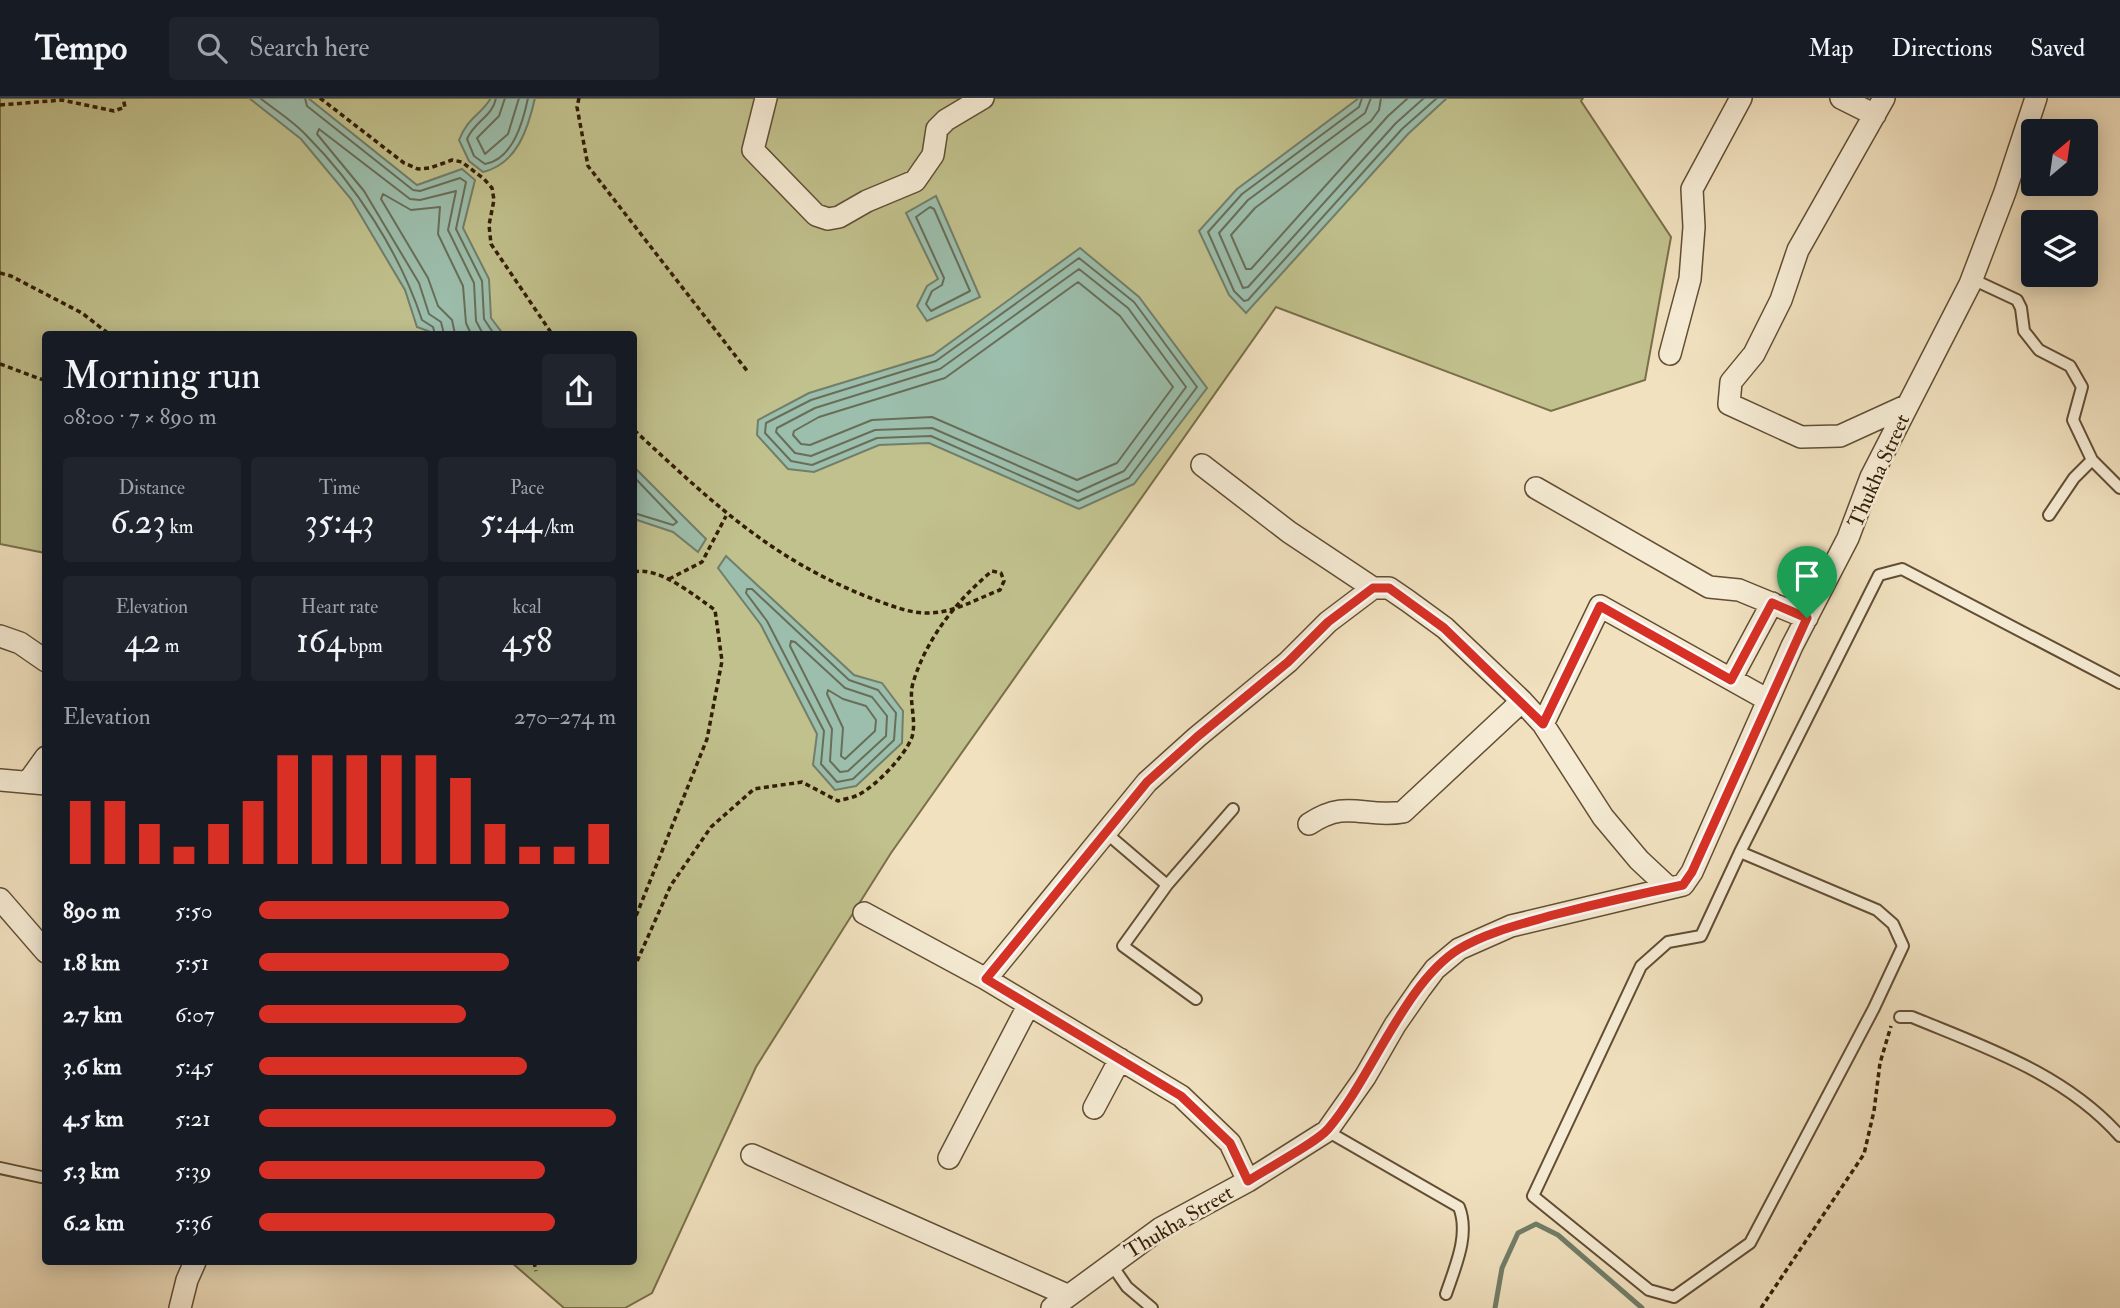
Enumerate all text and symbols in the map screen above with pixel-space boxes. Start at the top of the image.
search box [169,17,659,80]
text: Tempo [35,28,127,69]
icon: search [193,29,231,67]
text: Search here [249,32,369,64]
text: Map [1808,33,1853,64]
text: Directions [1891,33,1992,64]
text: Saved [2030,33,2085,64]
north arrow [2021,119,2098,196]
map controls [2021,119,2098,287]
button: layers [2021,210,2098,287]
text: Morning run [63,352,261,400]
button: share [542,354,616,428]
text: 08:00 · 7 × 890 m [63,402,216,431]
street label: Thukha Street [1842,410,1916,532]
text: Distance [119,476,185,500]
text: Time [319,476,360,500]
text: Pace [510,476,544,500]
text: 6.23 [110,500,166,544]
text: 35:43 [305,500,374,544]
text: 5:44 [480,500,542,544]
text: km [166,515,194,539]
text: /km [542,515,574,539]
pin [1777,546,1837,618]
icon: arrive [1788,557,1826,595]
text: Elevation [116,595,188,619]
text: Heart rate [301,595,378,619]
text: kcal [513,595,542,619]
text: 42 [124,619,161,663]
text: 164 [296,619,345,663]
text: 458 [502,619,553,663]
text: m [161,634,180,658]
text: bpm [345,634,383,658]
text: Elevation [63,702,151,731]
text: 270–274 m [514,702,616,731]
text: 890 m [63,896,120,925]
text: 5:50 [175,896,213,925]
text: 1.8 km [63,948,120,977]
text: 5:51 [175,948,209,977]
text: 2.7 km [63,1000,122,1029]
text: 6:07 [175,1000,215,1029]
text: 3.6 km [63,1052,122,1081]
text: 5:45 [175,1052,213,1081]
text: 4.5 km [63,1104,124,1133]
text: 5:21 [175,1104,211,1133]
text: 5.3 km [63,1156,120,1185]
text: 5:39 [175,1156,211,1185]
street label: Thukha Street [1120,1179,1238,1265]
text: 6.2 km [63,1208,124,1237]
text: 5:36 [175,1208,211,1237]

